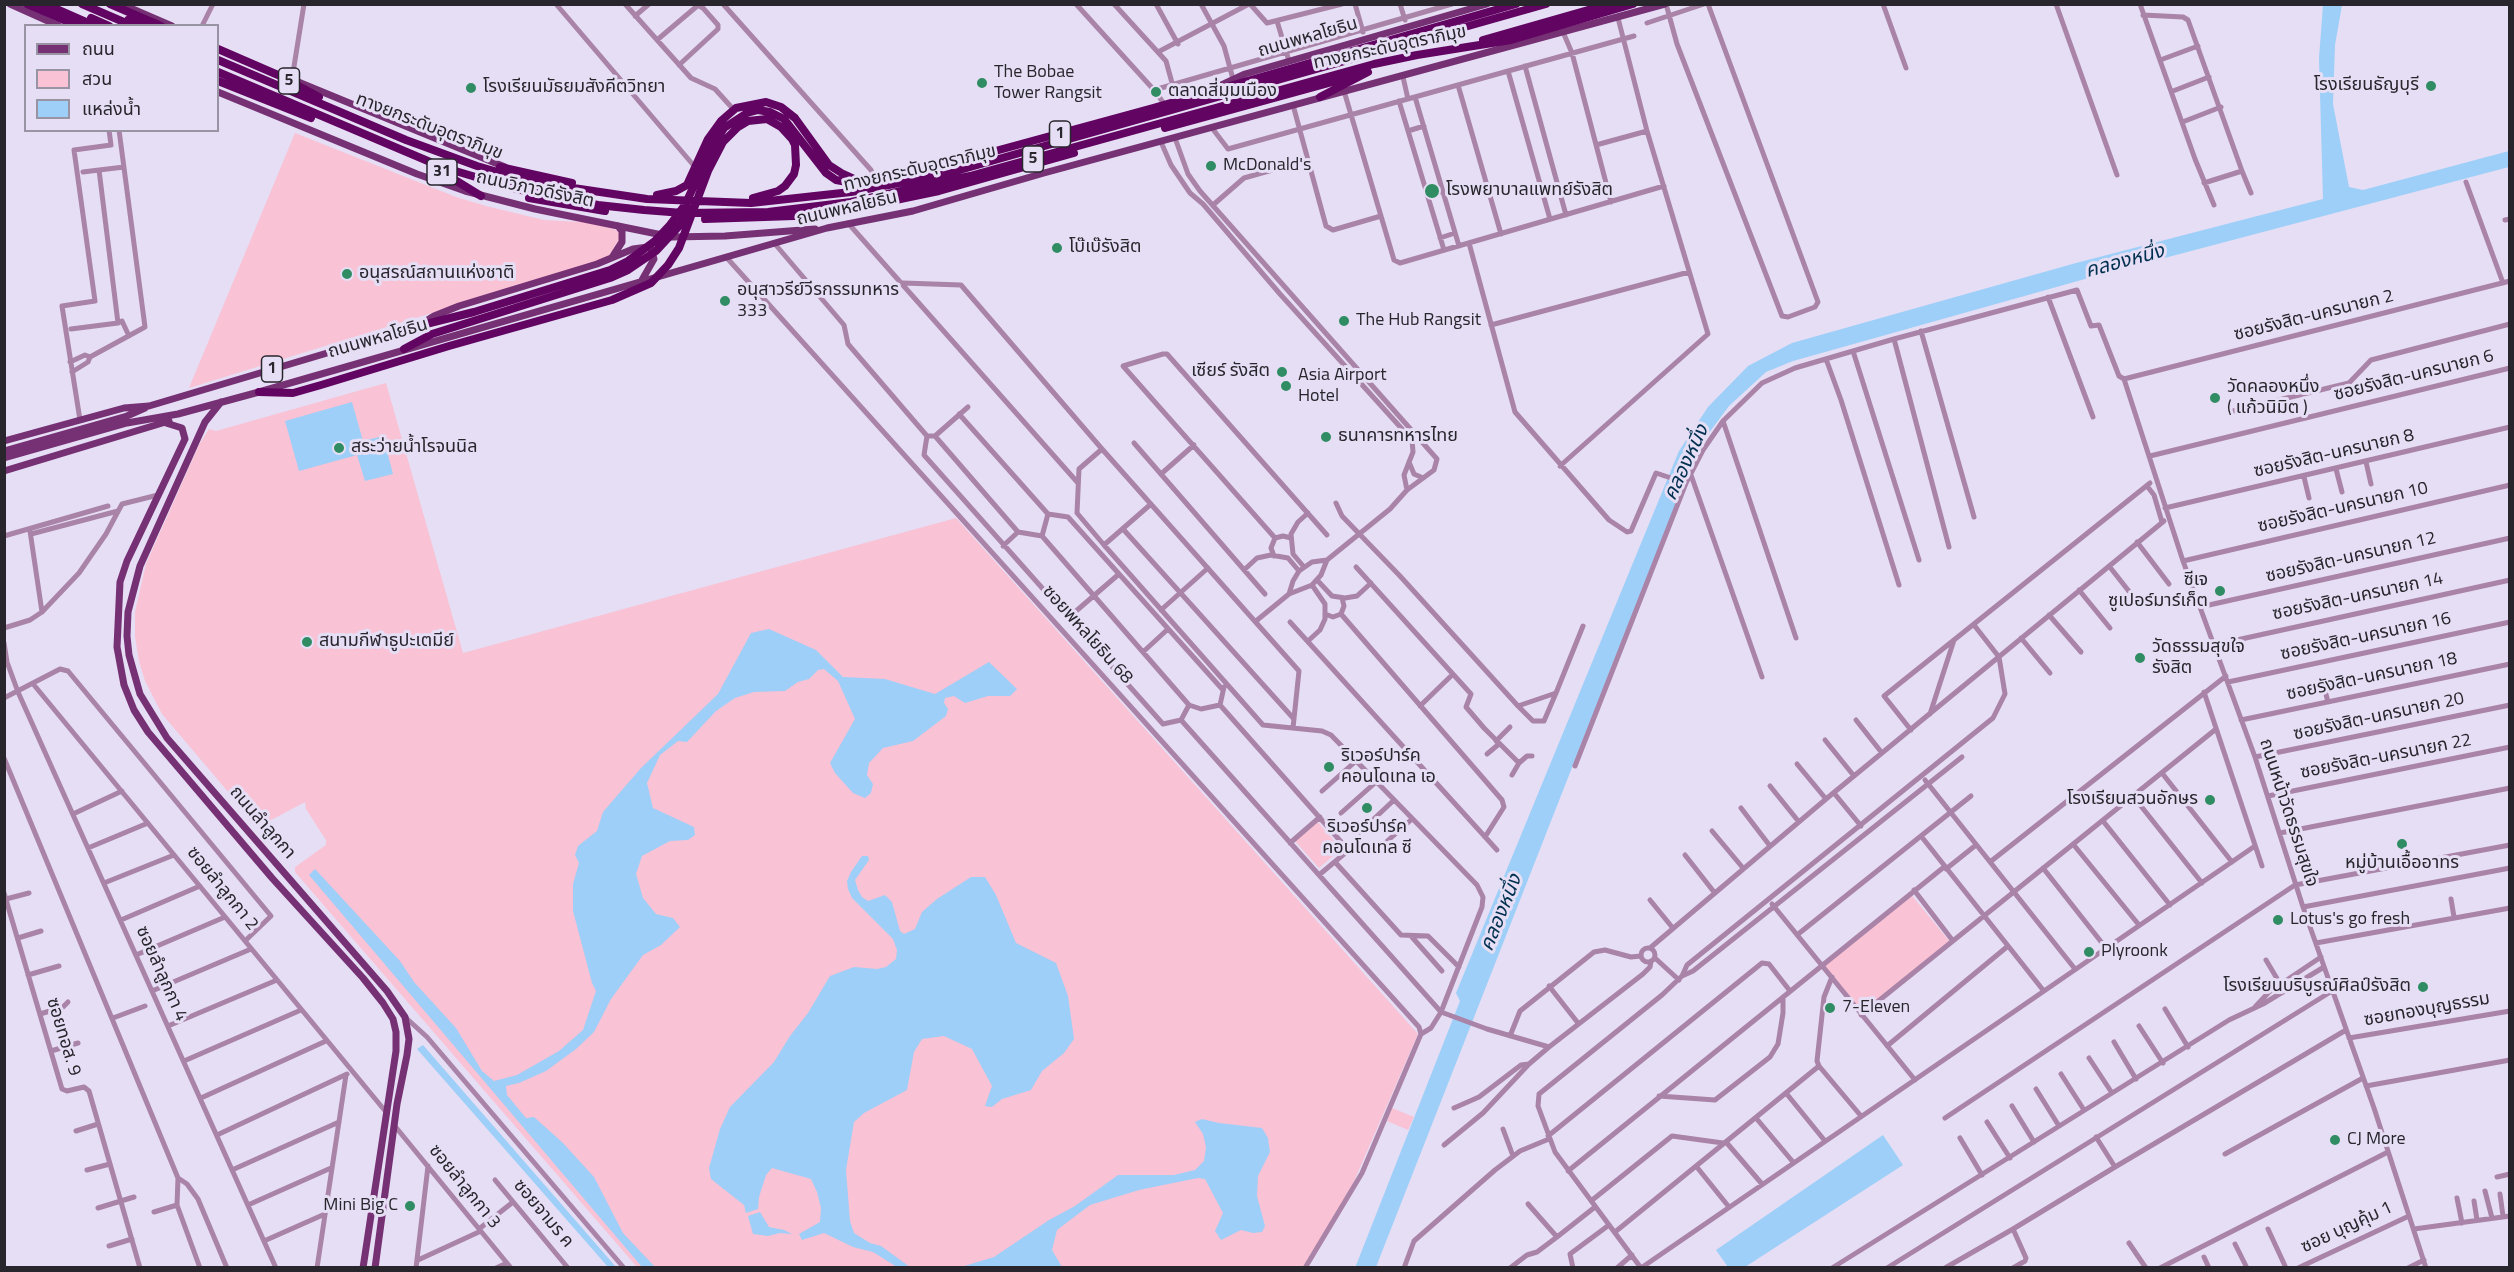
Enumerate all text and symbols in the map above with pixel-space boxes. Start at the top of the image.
street label: ถนนพหลโยธิน [1256,13,1360,63]
street label: ทางยกระดับอุตราภิมุข [1312,21,1468,75]
legend [24,24,219,132]
text: ถนน [82,35,115,62]
place label: The Bobae Tower Rangsit [994,62,1102,104]
text: สวน [82,65,112,92]
road number: 5 [278,68,300,94]
place label: โรงเรียนธัญบุรี [2314,75,2419,97]
marker: The Bobae Tower Rangsit [975,76,989,90]
place label: โรงเรียนมัธยมสังคีตวิทยา [483,77,665,99]
marker: โรงเรียนธัญบุรี [2424,79,2438,93]
marker: โรงเรียนมัธยมสังคีตวิทยา [464,81,478,95]
place label: ตลาดสี่มุมเมือง [1168,81,1277,103]
marker: ตลาดสี่มุมเมือง [1149,85,1163,99]
street label: ทางยกระดับอุตราภิมุข [352,89,506,165]
text: แหล่งน้ำ [82,95,141,122]
road number: 1 [1050,121,1070,147]
street label: ทางยกระดับอุตราภิมุข [842,141,998,197]
road number: 5 [1022,146,1044,172]
place label: McDonald's [1223,155,1311,177]
road number: 31 [427,159,457,185]
marker: McDonald's [1204,159,1218,173]
street label: ถนนวิภาวดีรังสิต [474,167,596,213]
place label: โรงพยาบาลแพทย์รังสิต [1446,180,1613,202]
marker: โรงพยาบาลแพทย์รังสิต [1423,182,1441,200]
street label: ถนนพหลโยธิน [794,187,900,231]
place label: โบ๊เบ๊รังสิต [1069,237,1141,259]
water label: คลองหนึ่ง [2083,240,2167,284]
marker: โบ๊เบ๊รังสิต [1050,241,1064,255]
place label: อนุสรณ์สถานแห่งชาติ [359,263,514,285]
marker: อนุสรณ์สถานแห่งชาติ [340,267,354,281]
place label: อนุสาวรีย์วีรกรรมทหาร 333 [737,280,899,322]
street label: ซอยรังสิต-นครนายก 2 [2232,286,2396,346]
marker: อนุสาวรีย์วีรกรรมทหาร 333 [718,294,732,308]
place label: The Hub Rangsit [1356,310,1481,332]
street label: ถนนพหลโยธิน [326,314,430,364]
marker: The Hub Rangsit [1337,314,1351,328]
street label: ซอยรังสิต-นครนายก 6 [2332,346,2496,406]
road number: 1 [262,356,282,382]
place label: เซียร์ รังสิต [1191,361,1270,383]
marker: เซียร์ รังสิต [1275,365,1289,379]
place label: Asia Airport Hotel [1298,365,1386,407]
place label: วัดคลองหนึ่ง ( แก้วนิมิต ) [2227,377,2320,420]
marker: Asia Airport Hotel [1279,379,1293,393]
marker: วัดคลองหนึ่ง ( แก้วนิมิต ) [2208,391,2222,405]
water label: คลองหนึ่ง [1659,421,1715,505]
street label: ซอยรังสิต-นครนายก 8 [2252,425,2416,483]
place label: ธนาคารทหารไทย [1338,426,1458,448]
marker: ธนาคารทหารไทย [1319,430,1333,444]
place label: สระว่ายน้ำโรจนนิล [351,437,477,459]
marker: สระว่ายน้ำโรจนนิล [332,441,346,455]
street label: ซอยรังสิต-นครนายก 10 [2256,478,2430,538]
street label: ซอยรังสิต-นครนายก 12 [2264,528,2438,588]
street label: ซอยรังสิต-นครนายก 14 [2271,568,2445,626]
place label: ซีเจ ซูเปอร์มาร์เก็ต [2108,570,2208,612]
street label: ซอยพหลโยธิน 68 [1037,581,1137,689]
marker: ซีเจ ซูเปอร์มาร์เก็ต [2213,584,2227,598]
street label: ซอยรังสิต-นครนายก 16 [2279,608,2453,666]
place label: สนามกีฬาธูปะเตมีย์ [319,631,454,653]
marker: สนามกีฬาธูปะเตมีย์ [300,635,314,649]
place label: วัดธรรมสุขใจ รังสิต [2152,637,2245,680]
street label: ซอยรังสิต-นครนายก 18 [2285,648,2459,706]
marker: วัดธรรมสุขใจ รังสิต [2133,651,2147,665]
street label: ซอยรังสิต-นครนายก 20 [2292,688,2466,746]
street label: ซอยรังสิต-นครนายก 22 [2299,730,2473,784]
street label: ถนนหน้าวัดธรรมสุขใจ [2254,736,2322,890]
place label: ริเวอร์ปาร์ค คอนโดเทล เอ [1341,746,1436,789]
marker: ริเวอร์ปาร์ค คอนโดเทล เอ [1322,760,1336,774]
street label: ถนนลำลูกกา [224,782,300,864]
place label: โรงเรียนสวนอักษร [2067,789,2198,811]
marker: โรงเรียนสวนอักษร [2203,793,2217,807]
marker: ริเวอร์ปาร์ค คอนโดเทล ซี [1360,801,1374,815]
place label: ริเวอร์ปาร์ค คอนโดเทล ซี [1322,817,1412,860]
marker: หมู่บ้านเอื้ออาทร [2395,837,2409,851]
street label: ซอยลำลูกกา 2 [182,843,262,935]
place label: หมู่บ้านเอื้ออาทร [2345,853,2459,875]
water label: คลองหนึ่ง [1476,871,1528,955]
place label: Lotus's go fresh [2290,909,2410,931]
marker: Lotus's go fresh [2271,913,2285,927]
street label: ซอยลำลูกกา 4 [130,923,192,1025]
place label: Plyroonk [2101,941,2168,963]
marker: Plyroonk [2082,945,2096,959]
place label: โรงเรียนบริบูรณ์ศิลป์รังสิต [2223,976,2411,998]
marker: โรงเรียนบริบูรณ์ศิลป์รังสิต [2416,980,2430,994]
street label: ซอยทองบุญธรรม [2362,988,2492,1032]
street label: ซอยทอส. 9 [41,995,85,1079]
place label: 7-Eleven [1842,997,1910,1019]
marker: 7-Eleven [1823,1001,1837,1015]
place label: CJ More [2347,1129,2406,1151]
marker: CJ More [2328,1133,2342,1147]
street label: ซอยลำลูกกา 3 [424,1141,504,1233]
street label: ซอยจามร ค [508,1175,578,1253]
place label: Mini Big C [323,1195,398,1217]
street label: ซอย บุญคุ้ม 1 [2298,1197,2396,1259]
marker: Mini Big C [403,1199,417,1213]

